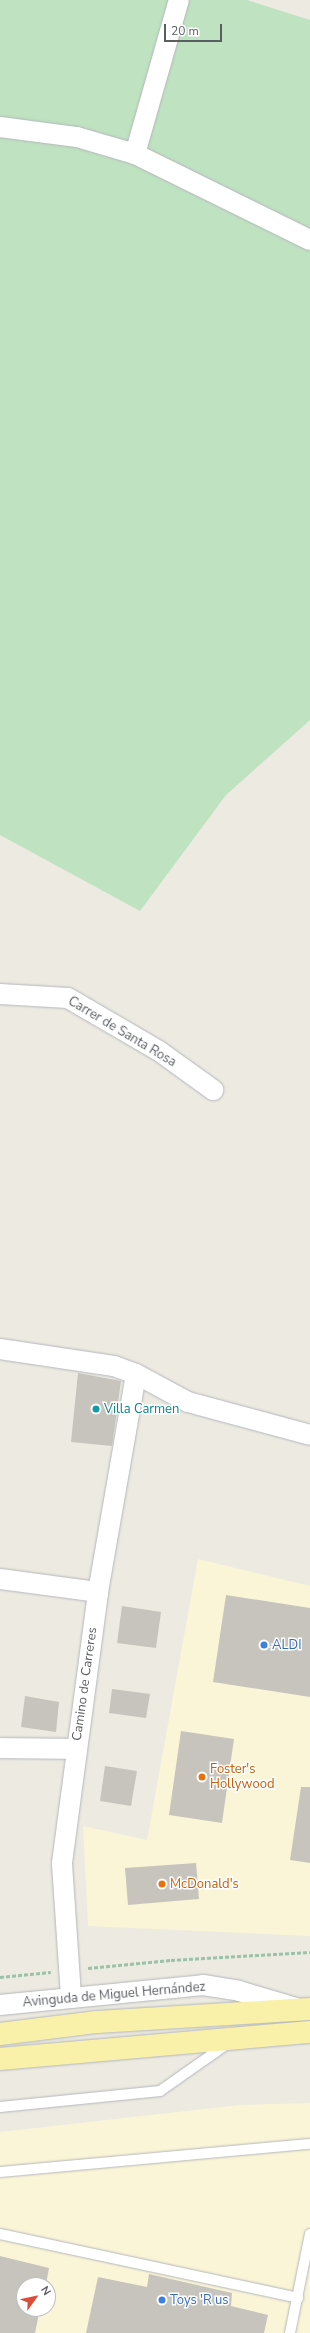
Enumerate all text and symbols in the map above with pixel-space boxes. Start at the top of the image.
scale bar [166,16,224,42]
text: 20 m [171,23,199,39]
street label: Carrer de Santa Rosa [65,994,179,1070]
place label: Villa Carmen [104,1401,179,1417]
marker: Villa Carmen [91,1404,101,1414]
street label: Camino de Carreres [69,1626,101,1742]
place label: ALDI [272,1637,302,1653]
marker: ALDI [259,1640,269,1650]
place label: Foster's Hollywood [210,1762,274,1793]
marker: Foster's Hollywood [197,1772,207,1782]
place label: McDonald's [170,1876,239,1892]
marker: McDonald's [157,1879,167,1889]
street label: Avinguda de Miguel Hernández [22,1979,206,2011]
north arrow [16,2277,56,2317]
text: N [37,2283,54,2298]
place label: Toys 'R us [170,2292,229,2308]
marker: Toys 'R us [157,2295,167,2305]

